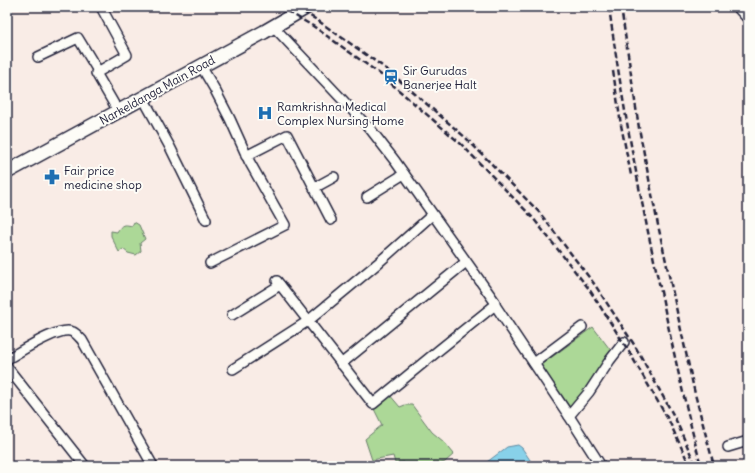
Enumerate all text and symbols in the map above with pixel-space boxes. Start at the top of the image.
street label: Narkeldanga Main Road [97,52,217,128]
place label: Sir Gurudas Banerjee Halt [403,63,477,92]
station icon: Sir Gurudas Banerjee Halt [382,68,400,86]
place label: Ramkrishna Medical Complex Nursing Home [277,99,404,128]
hospital icon: Ramkrishna Medical Complex Nursing Home [256,104,274,122]
place label: Fair price medicine shop [64,163,142,192]
pharmacy icon: Fair price medicine shop [43,168,61,186]

